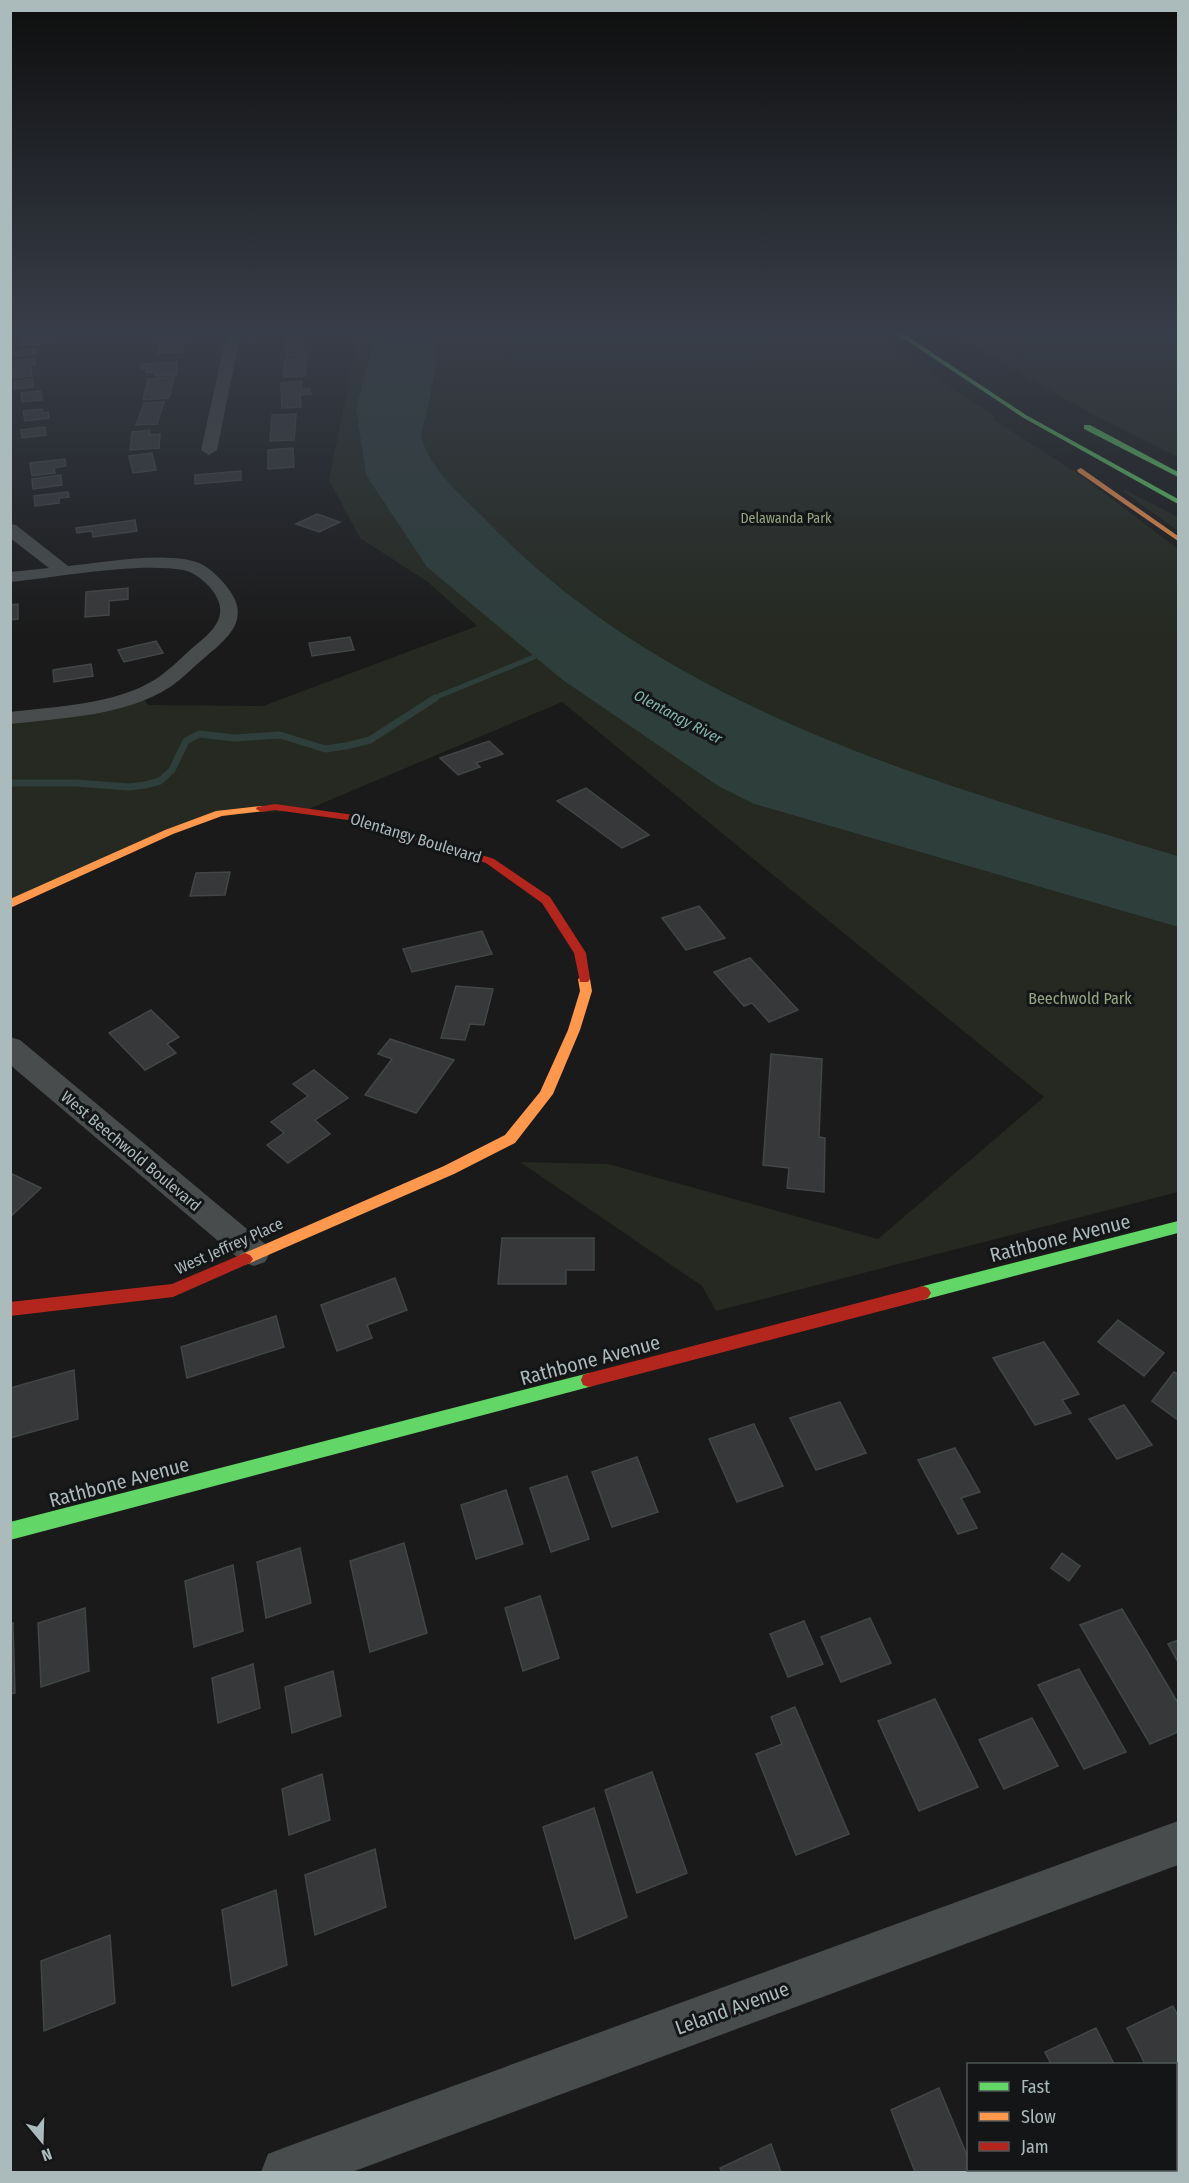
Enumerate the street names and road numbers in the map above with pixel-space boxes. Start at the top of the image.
street label: Olentangy Boulevard [348,809,484,867]
street label: West Beechwold Boulevard [57,1087,205,1215]
street label: Rathbone Avenue [987,1209,1133,1267]
street label: West Jeffrey Place [172,1214,286,1278]
street label: Rathbone Avenue [517,1330,663,1390]
street label: Rathbone Avenue [46,1452,192,1512]
street label: Leland Avenue [672,1976,792,2040]

